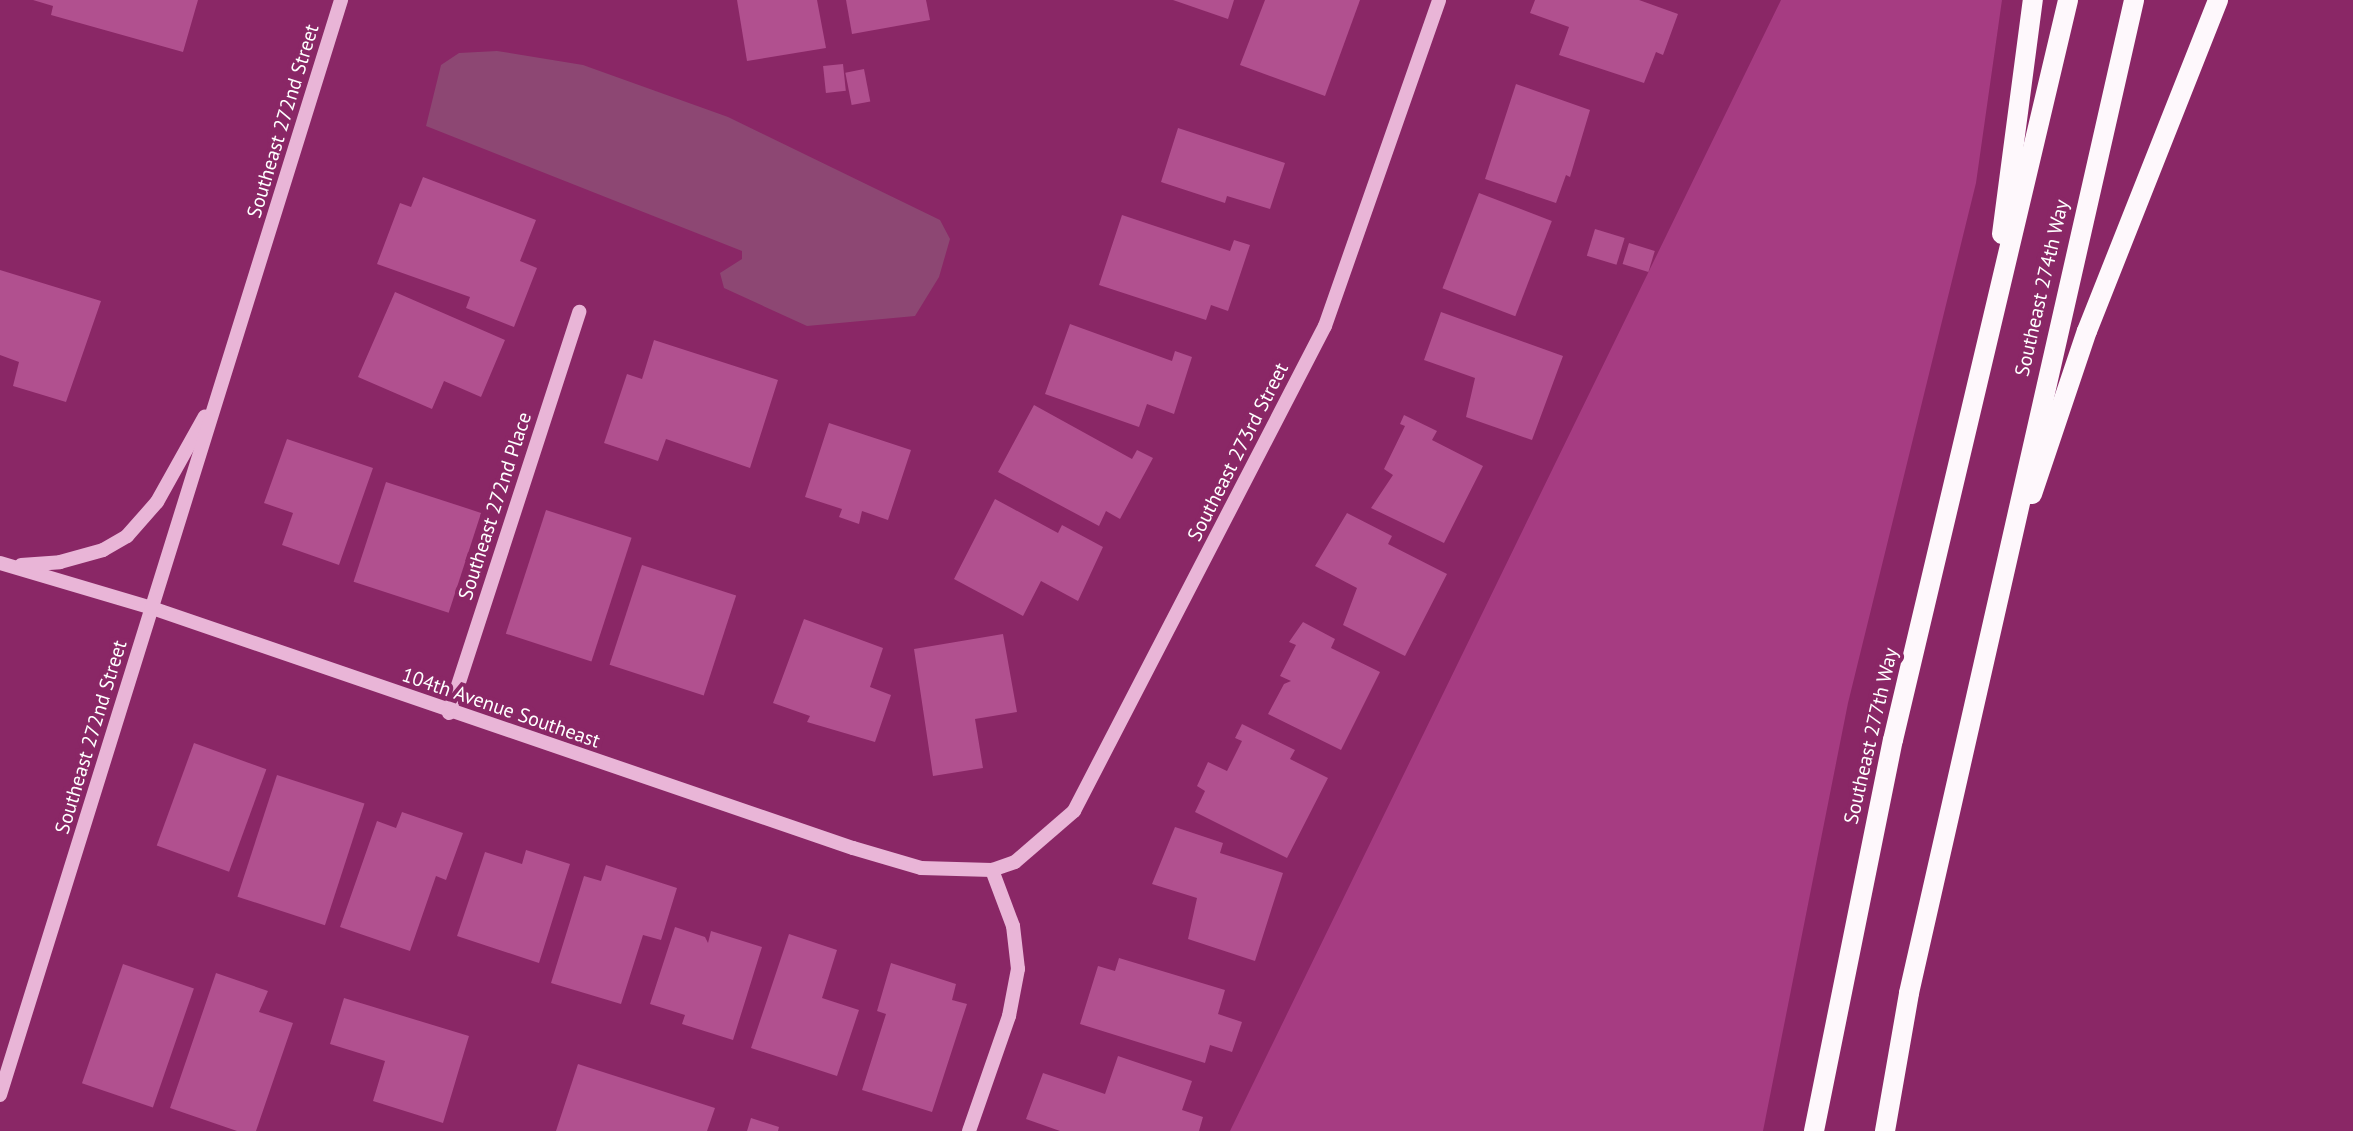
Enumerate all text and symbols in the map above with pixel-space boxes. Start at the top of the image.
street label: Southeast 272nd Street [242,21,324,221]
street label: Southeast 274th Way [2010,197,2074,379]
street label: Southeast 273rd Street [1183,359,1293,545]
street label: Southeast 272nd Place [453,409,537,603]
street label: Southeast 272nd Street [50,637,132,837]
street label: Southeast 277th Way [1839,645,1903,827]
street label: 104th Avenue Southeast [398,663,604,753]

